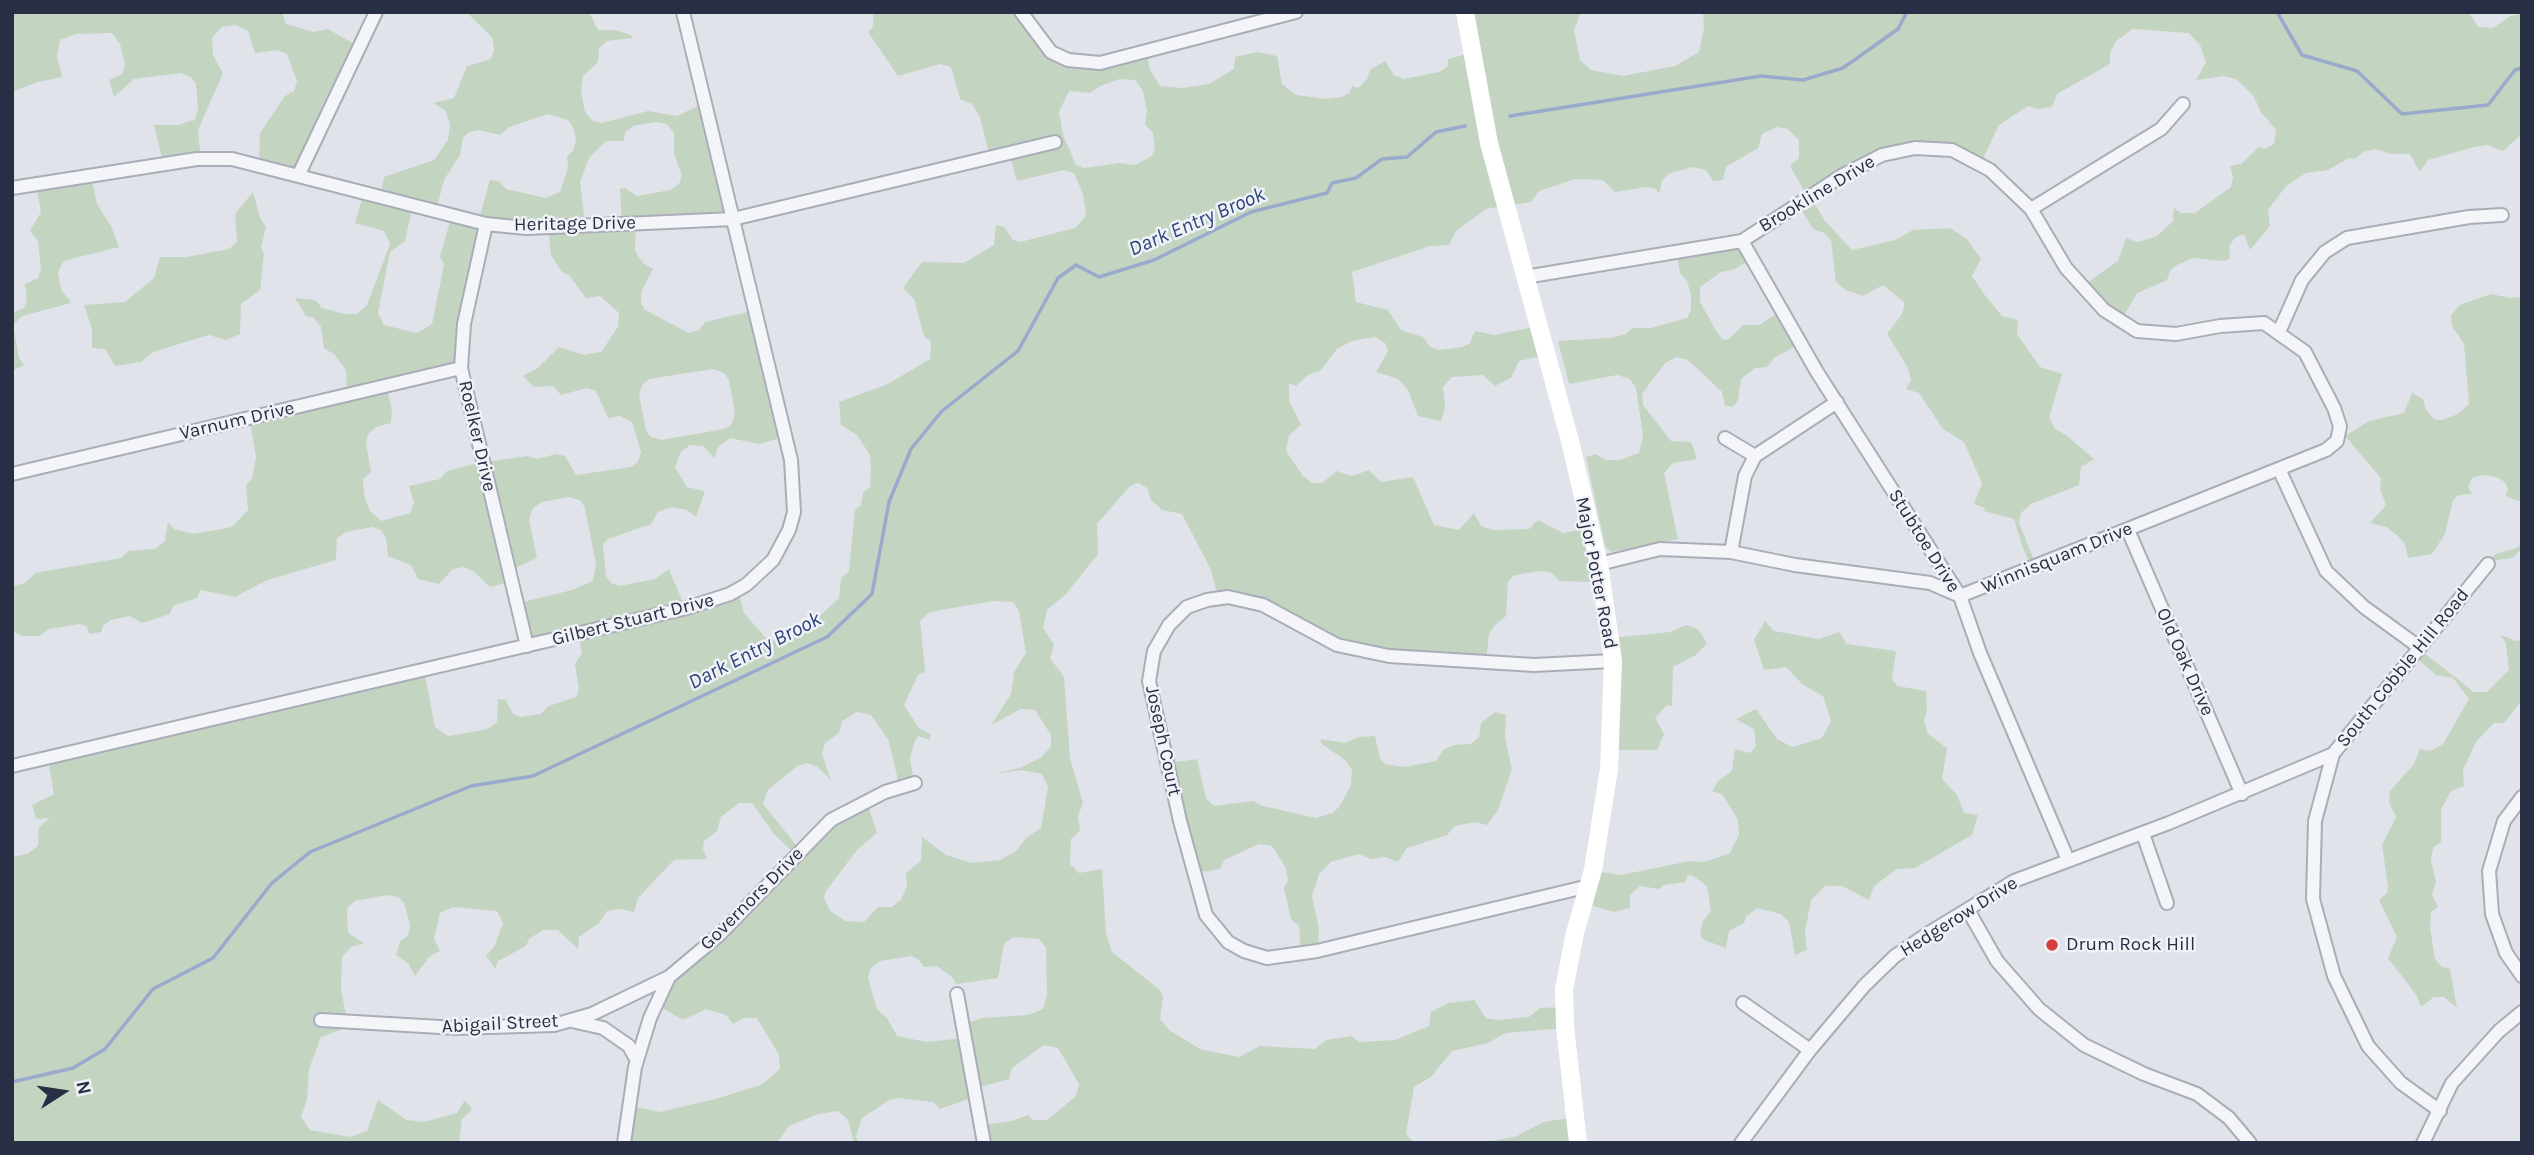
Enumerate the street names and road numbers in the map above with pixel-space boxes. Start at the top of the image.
street label: Brookline Drive [1755,150,1879,238]
street label: Heritage Drive [514,212,636,236]
street label: Roelker Drive [453,378,501,494]
street label: Varnum Drive [177,397,297,445]
street label: Stubtoe Drive [1883,485,1965,597]
street label: Major Potter Road [1570,495,1622,651]
street label: Winnisquam Drive [1978,517,2136,599]
street label: South Cobble Hill Road [2332,584,2474,752]
street label: Gilbert Stuart Drive [550,589,716,651]
street label: Old Oak Drive [2151,605,2219,719]
street label: Joseph Court [1140,684,1186,798]
street label: Governors Drive [696,843,808,955]
street label: Hedgerow Drive [1896,872,2022,962]
street label: Abigail Street [441,1010,559,1038]

